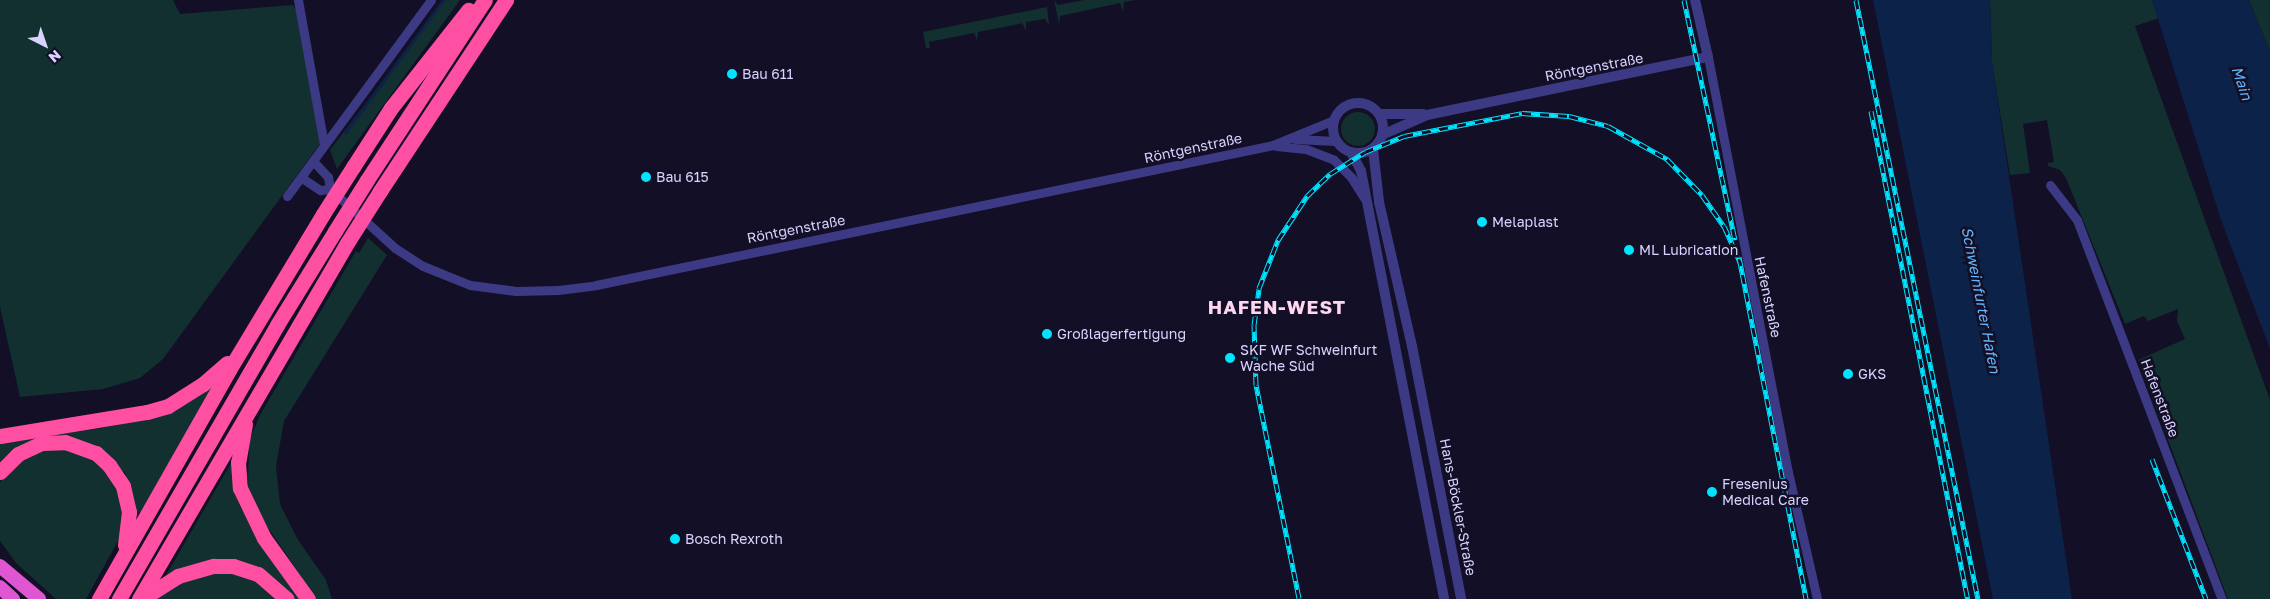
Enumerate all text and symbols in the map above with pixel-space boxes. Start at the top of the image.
north arrow [20,20,70,70]
text: N [46,47,65,67]
street label: Röntgenstraße [1543,49,1645,85]
water label: Main [2228,64,2256,102]
place label: Bau 611 [742,66,793,82]
marker: Bau 611 [726,68,738,80]
street label: Röntgenstraße [1143,129,1243,167]
place label: Bau 615 [656,169,709,185]
marker: Bau 615 [640,171,652,183]
street label: Röntgenstraße [745,211,847,247]
place label: Melaplast [1492,214,1559,230]
marker: Melaplast [1476,216,1488,228]
water label: Schweinfurter Hafen [1958,225,2004,375]
place label: ML Lubrication [1639,242,1738,258]
marker: ML Lubrication [1623,244,1635,256]
street label: Hafenstraße [1751,255,1785,339]
district label: HAFEN-WEST [1207,296,1347,318]
place label: Großlagerfertigung [1057,326,1186,342]
marker: Großlagerfertigung [1041,328,1053,340]
place label: SKF WF Schweinfurt Wache Süd [1240,342,1377,374]
marker: SKF WF Schweinfurt Wache Süd [1224,352,1236,364]
street label: Hafenstraße [2137,356,2183,440]
place label: GKS [1858,366,1886,382]
marker: GKS [1842,368,1854,380]
street label: Hans-Böckler-Straße [1436,437,1480,577]
place label: Fresenius Medical Care [1722,476,1809,508]
marker: Fresenius Medical Care [1706,486,1718,498]
place label: Bosch Rexroth [685,531,783,547]
marker: Bosch Rexroth [669,533,681,545]

